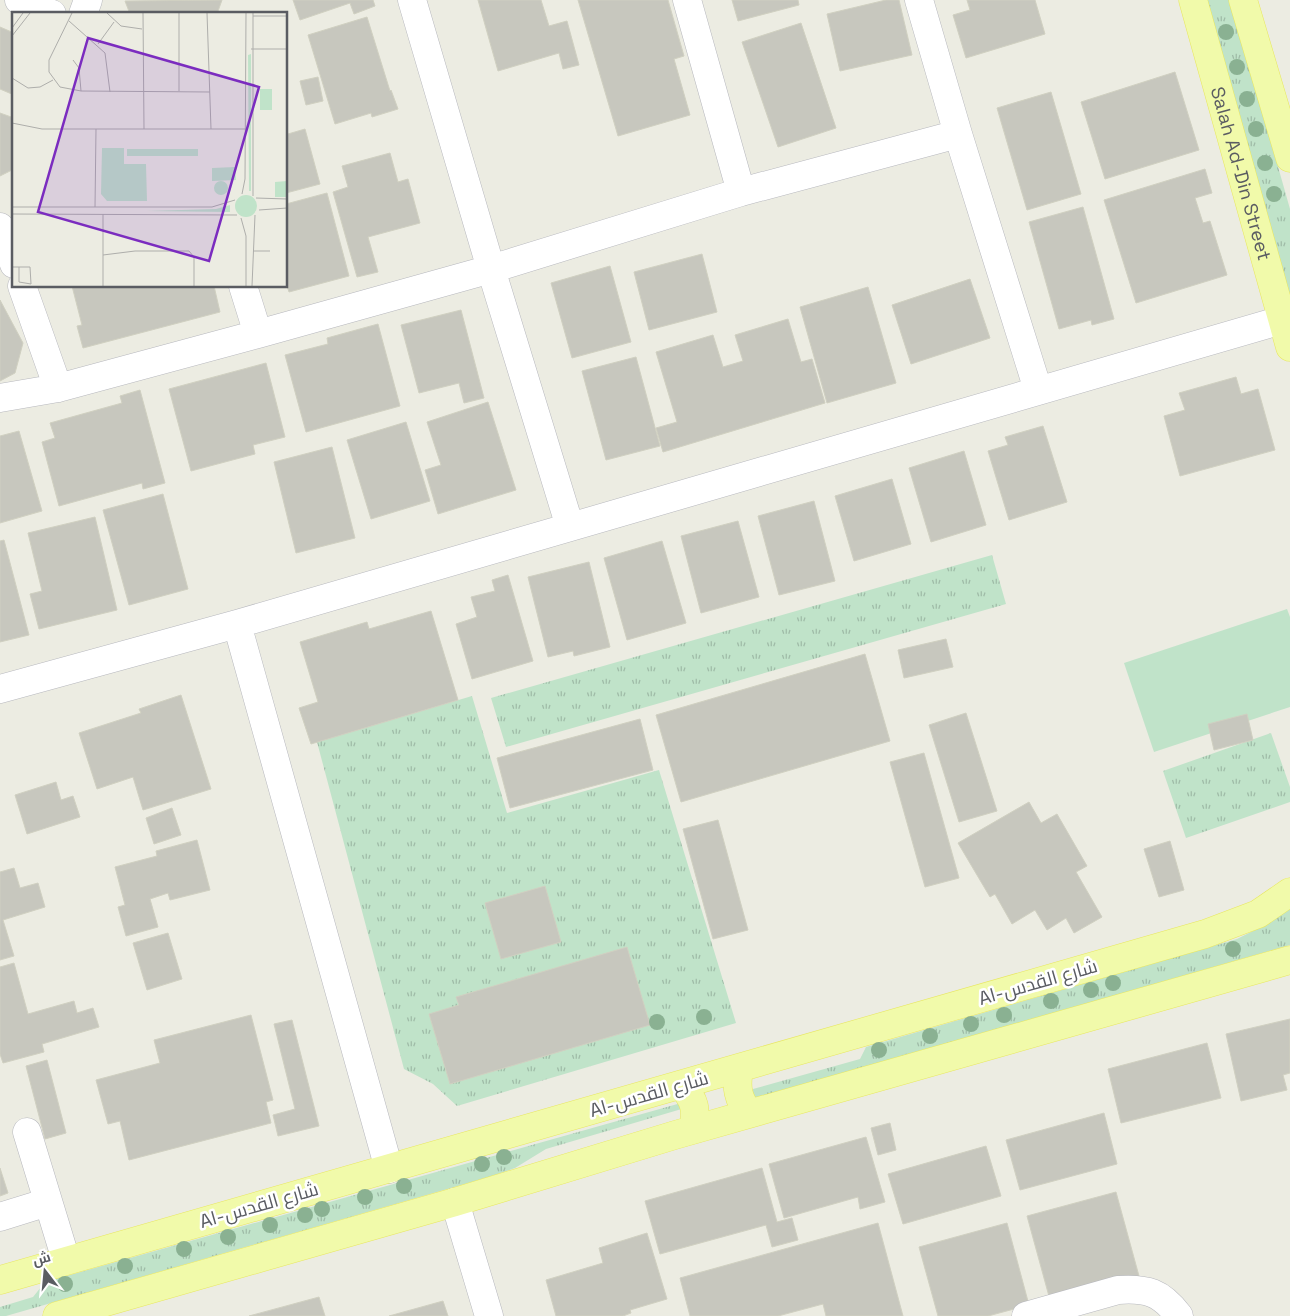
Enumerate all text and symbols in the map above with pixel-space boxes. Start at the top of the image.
inset map [12,12,288,288]
street label: Salah Ad-Din Street [1205,84,1278,263]
street label: Al-شارع القدس [976,953,1101,1012]
street label: Al-شارع القدس [587,1065,712,1124]
street label: Al-شارع القدس [197,1176,322,1235]
north arrow [20,1246,70,1296]
text: ش [30,1247,53,1270]

